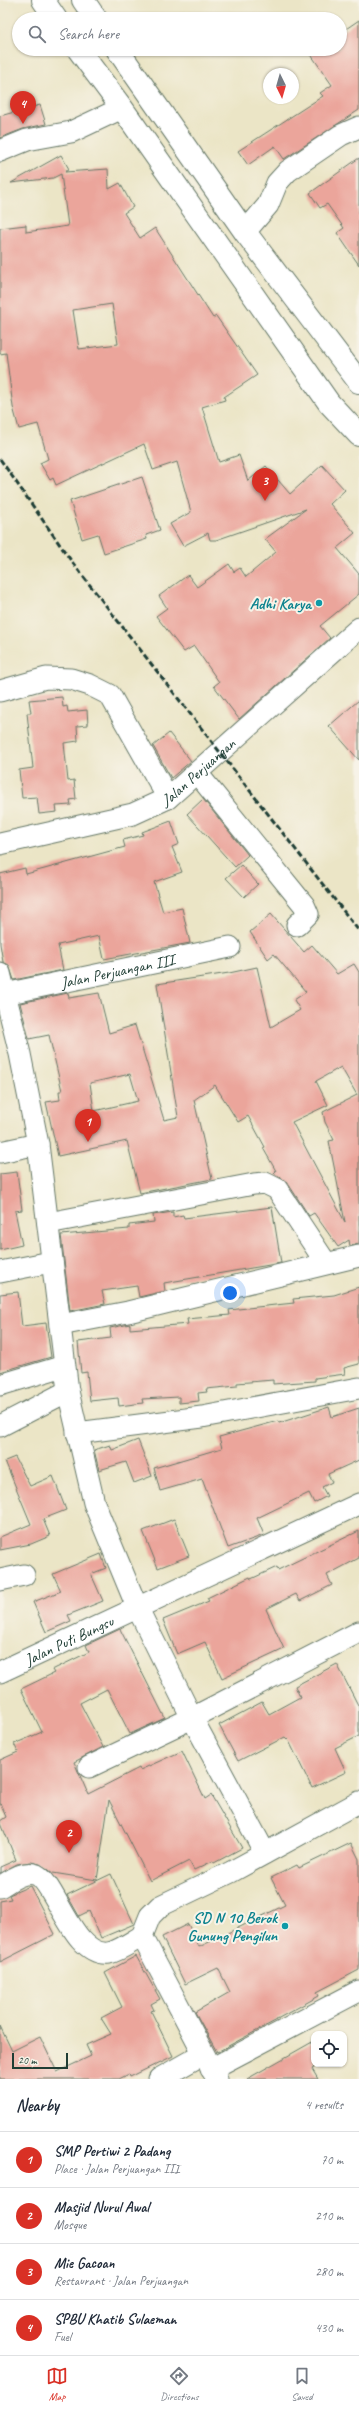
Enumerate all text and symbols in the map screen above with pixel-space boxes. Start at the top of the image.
search box [12,12,347,56]
icon: search [26,23,48,45]
text: Search here [58,25,119,44]
north arrow [263,68,299,104]
pin: 4 [10,91,36,124]
pin: 3 [252,468,278,501]
place label: Adhi Karya [250,594,312,614]
marker: Adhi Karya [314,598,324,608]
street label: Jalan Perjuangan [158,733,240,811]
street label: Jalan Perjuangan III [58,949,180,993]
pin: 1 [75,1109,101,1142]
your location [220,1283,240,1303]
street label: Jalan Puti Bungsu [21,1611,118,1670]
pin: 2 [56,1820,82,1853]
place label: SD N 10 Berok Gunung Pengilun [188,1908,279,1946]
marker: SD N 10 Berok Gunung Pengilun [280,1921,290,1931]
map controls [311,2031,347,2067]
button: locate [311,2031,347,2067]
scale bar [12,2051,68,2070]
text: 20 m [18,2053,37,2067]
text: Nearby [16,2095,59,2116]
text: 4 results [305,2097,343,2113]
text: SMP Pertiwi 2 Padang [54,2142,170,2161]
text: 1 [26,2152,32,2168]
text: 70 m [321,2152,343,2168]
text: Place · Jalan Perjuangan III [54,2161,179,2177]
text: Masjid Nurul Awal [54,2198,149,2217]
text: 2 [26,2208,32,2224]
text: 210 m [315,2208,343,2224]
text: Mosque [54,2217,86,2233]
text: Mie Gacoan [54,2254,114,2273]
text: 3 [26,2264,32,2280]
text: 280 m [315,2264,343,2280]
text: Restaurant · Jalan Perjuangan [54,2273,188,2289]
text: SPBU Khatib Sulaeman [54,2310,176,2329]
text: 4 [26,2320,32,2336]
text: 430 m [315,2320,343,2336]
text: Fuel [54,2329,71,2345]
tab: Map [46,2365,68,2403]
tab: Directions [160,2365,199,2403]
tab: Saved [291,2365,313,2403]

